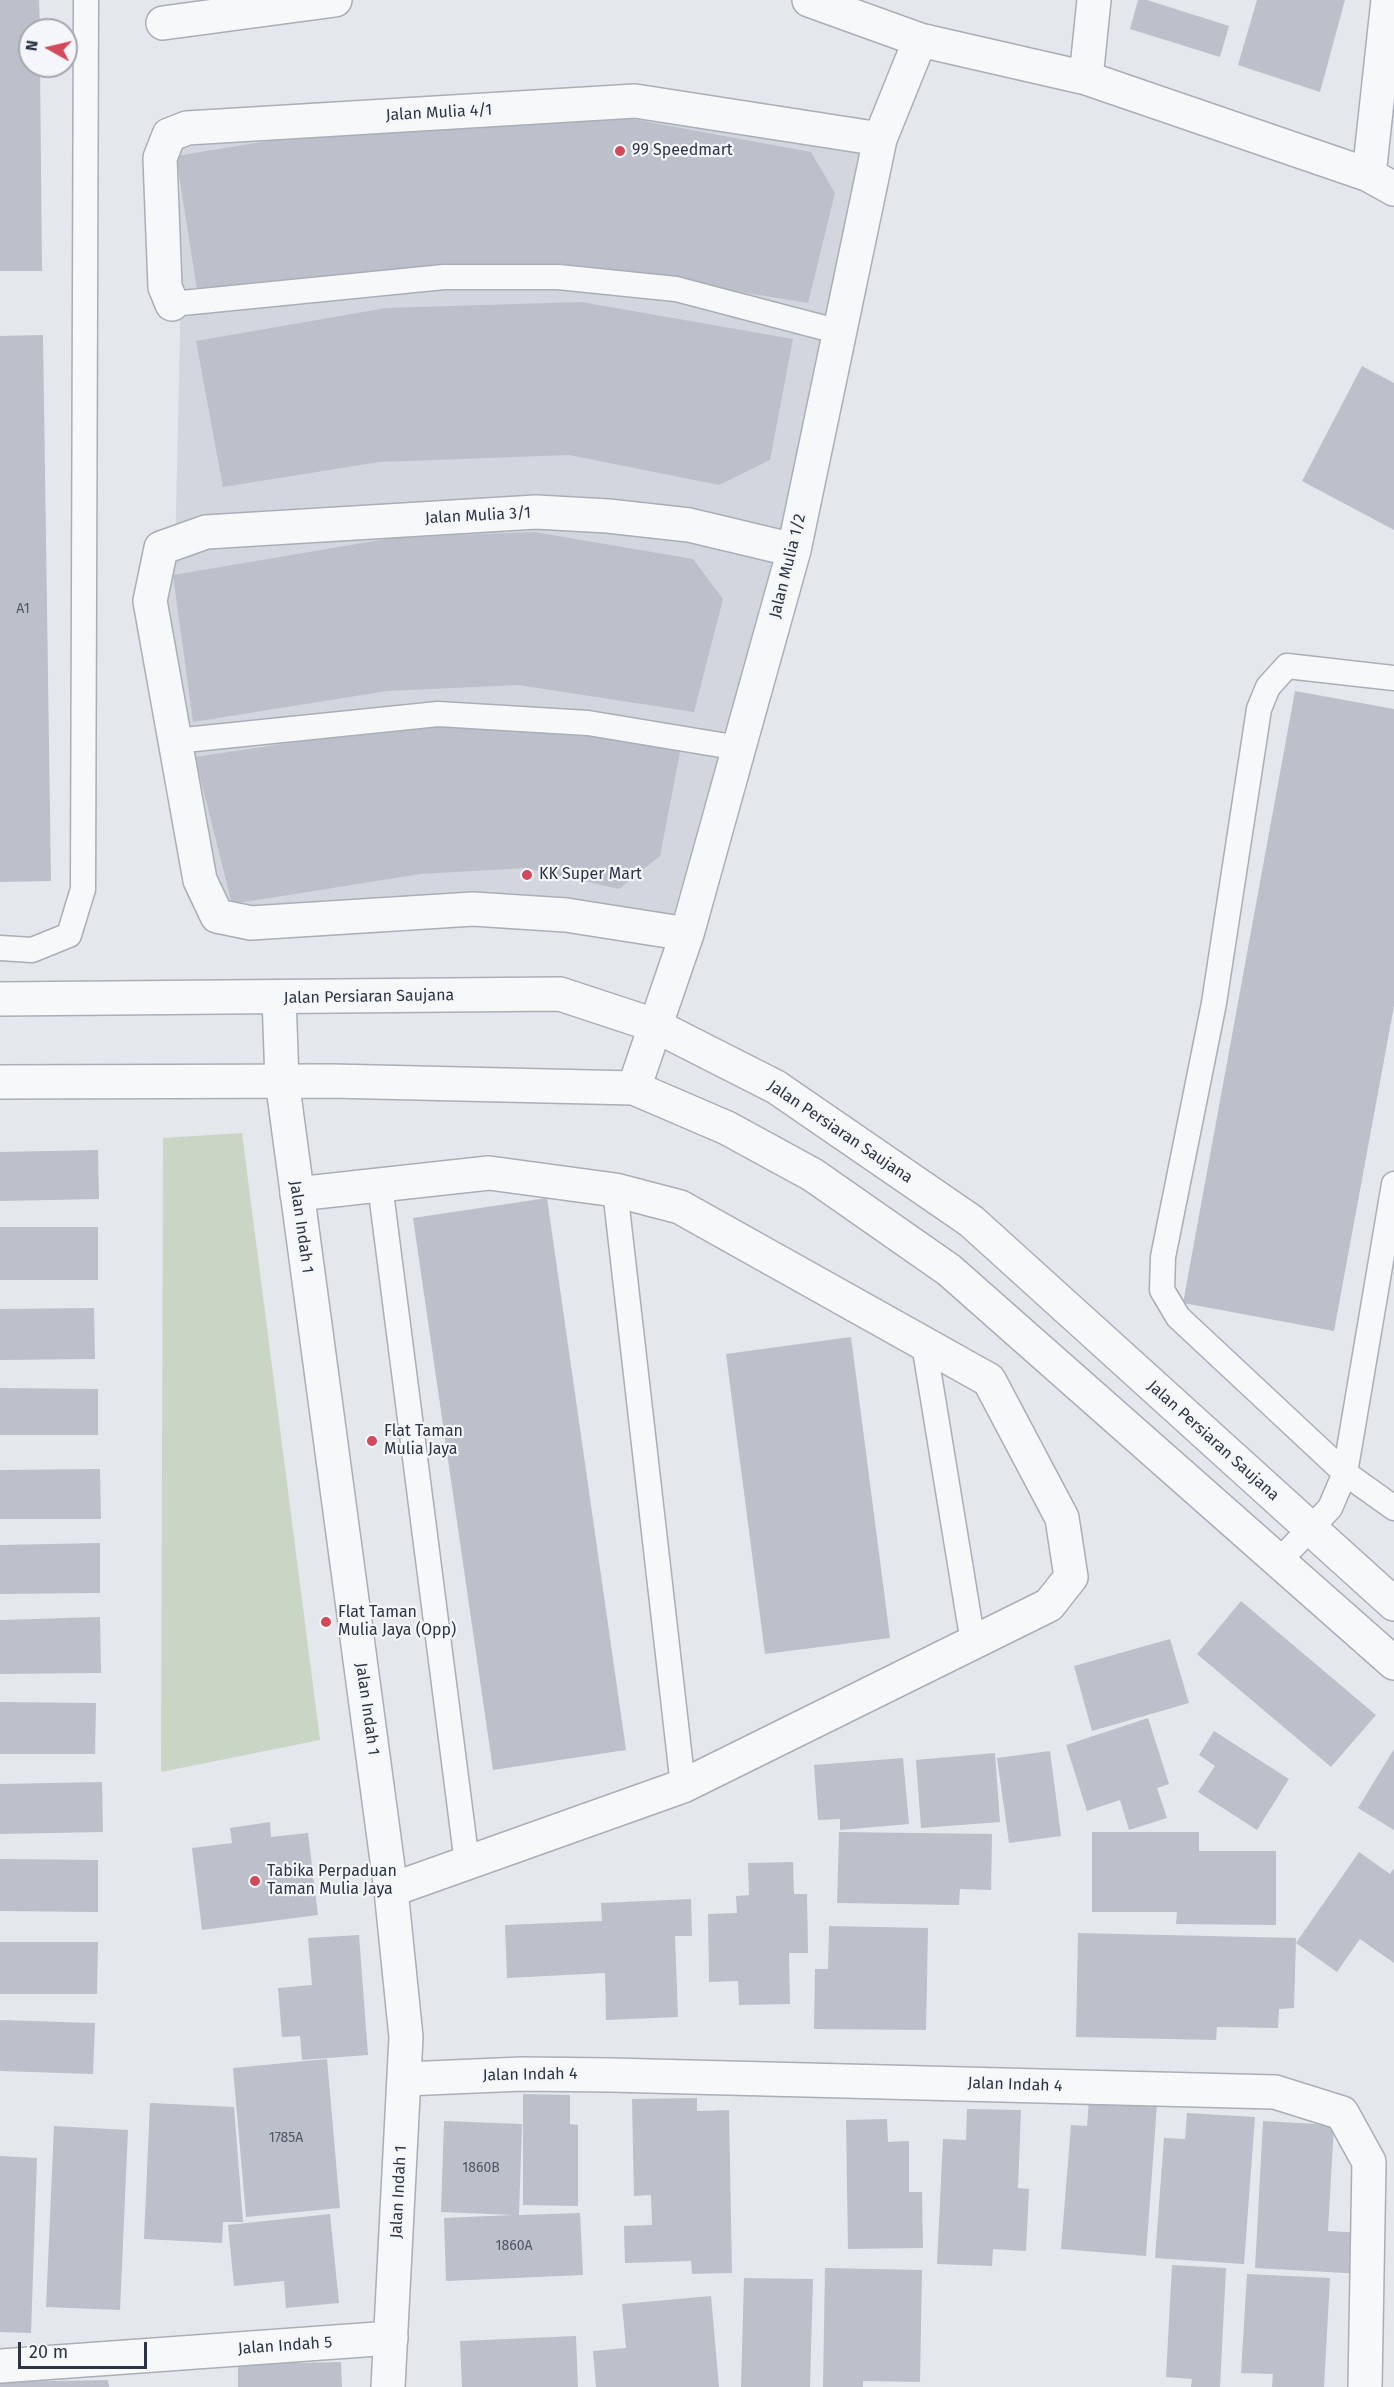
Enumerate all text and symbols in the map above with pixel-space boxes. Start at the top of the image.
north arrow [18,18,78,78]
text: N [22,39,42,52]
street label: Jalan Mulia 4/1 [385,101,493,125]
place label: 99 Speedmart [632,141,733,161]
marker: 99 Speedmart [613,144,627,158]
street label: Jalan Mulia 3/1 [424,504,532,528]
street label: Jalan Mulia 1/2 [766,512,810,620]
house number: A1 [16,601,30,617]
place label: KK Super Mart [539,865,642,885]
marker: KK Super Mart [520,868,534,882]
street label: Jalan Persiaran Saujana [284,986,454,1008]
street label: Jalan Persiaran Saujana [764,1076,916,1188]
street label: Jalan Indah 1 [285,1179,317,1275]
street label: Jalan Persiaran Saujana [1143,1377,1283,1505]
place label: Flat Taman Mulia Jaya [384,1422,463,1460]
marker: Flat Taman Mulia Jaya [365,1434,379,1448]
place label: Flat Taman Mulia Jaya (Opp) [338,1603,456,1641]
marker: Flat Taman Mulia Jaya (Opp) [319,1615,333,1629]
street label: Jalan Indah 1 [351,1661,383,1757]
place label: Tabika Perpaduan Taman Mulia Jaya [267,1862,397,1900]
marker: Tabika Perpaduan Taman Mulia Jaya [248,1874,262,1888]
street label: Jalan Indah 4 [482,2065,578,2085]
street label: Jalan Indah 4 [967,2074,1063,2096]
house number: 1785A [269,2130,303,2146]
street label: Jalan Indah 1 [387,2145,411,2239]
house number: 1860B [462,2160,500,2176]
house number: 1860A [495,2238,533,2254]
scale bar [21,2330,150,2368]
street label: Jalan Indah 5 [237,2333,333,2359]
text: 20 m [29,2341,68,2363]

